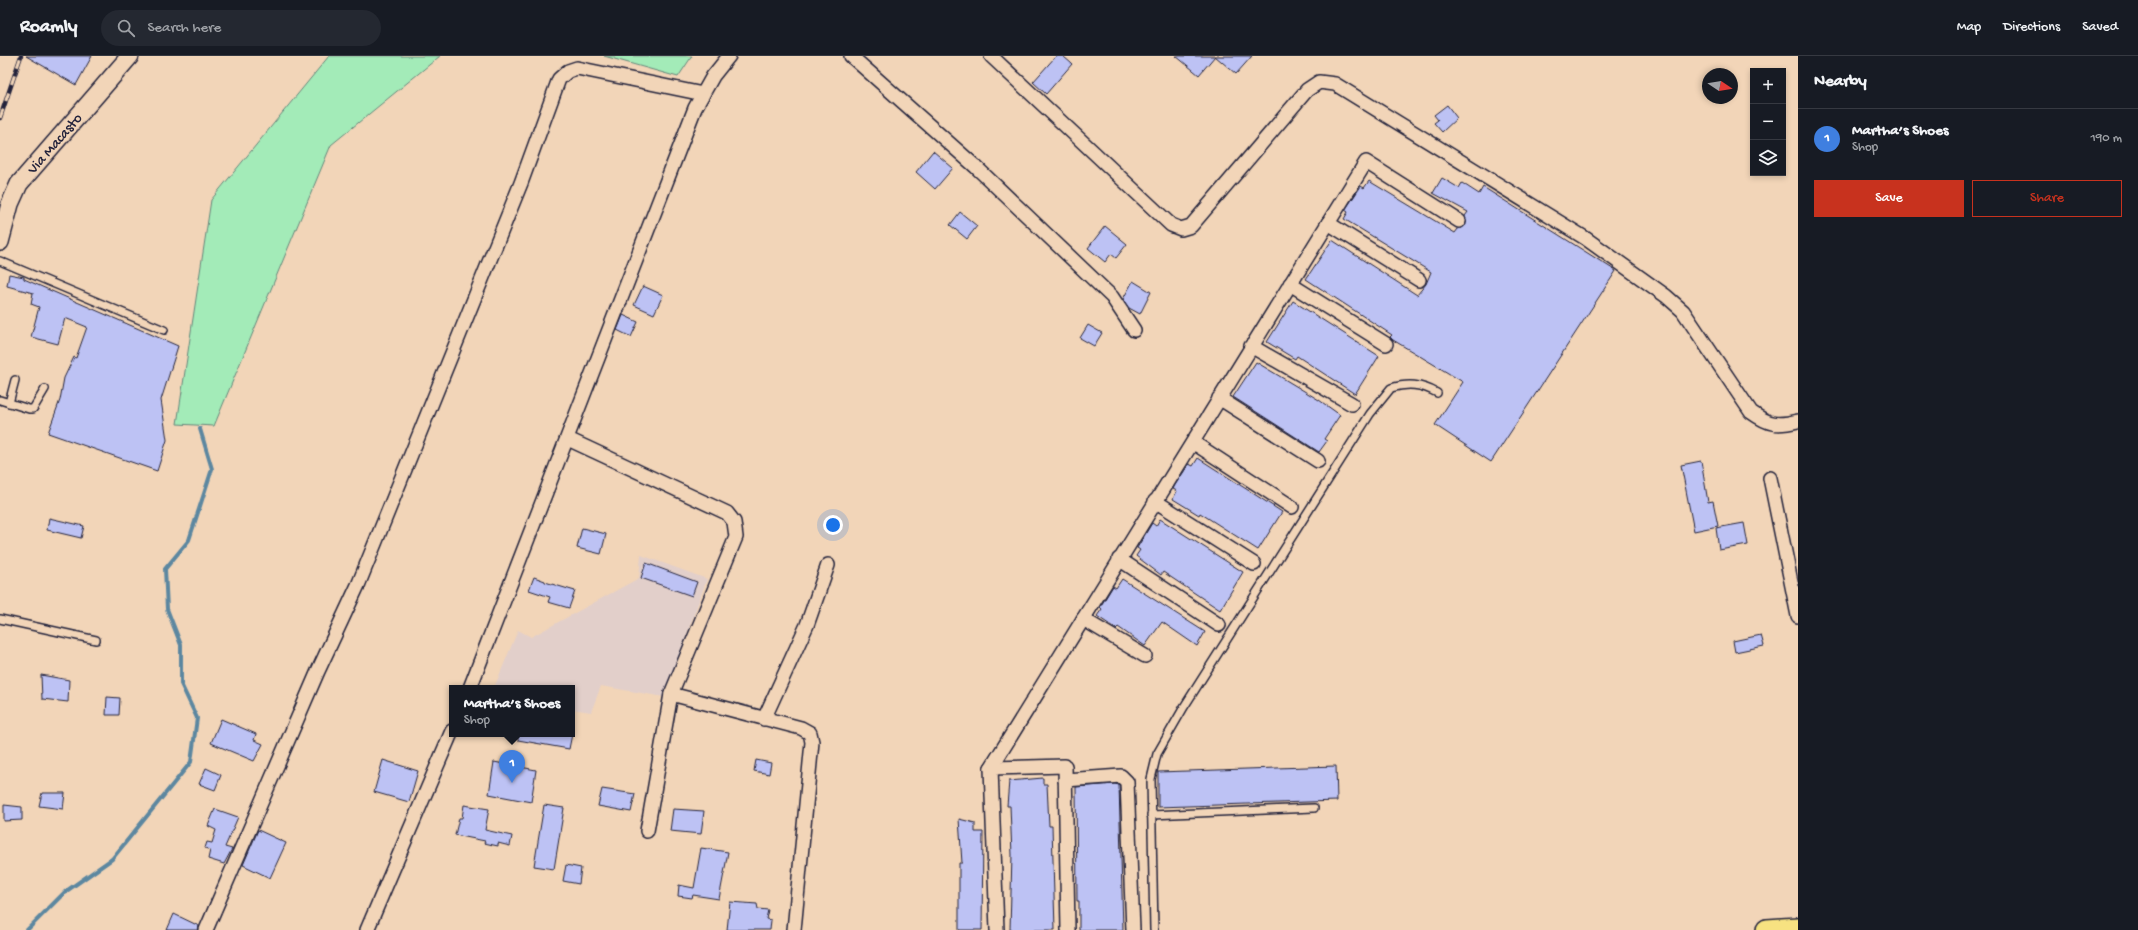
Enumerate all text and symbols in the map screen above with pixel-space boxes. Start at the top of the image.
search box [101,10,381,46]
text: Roamly [20,16,77,39]
icon: search [115,17,137,39]
text: Search here [147,19,221,37]
text: Map [1957,19,1981,36]
text: Directions [2003,19,2060,36]
text: Saved [2082,19,2118,36]
north arrow [1702,68,1738,104]
map controls [1750,68,1786,176]
button: + [1750,68,1786,104]
text: Nearby [1814,72,1867,92]
button: − [1750,104,1786,140]
street label: Via Macasto [23,110,87,179]
text: Martha’s Shoes [1852,122,1948,140]
text: 1 [1824,131,1830,146]
text: 190 m [2091,131,2122,146]
button: layers [1750,140,1786,176]
text: Shop [1852,140,1878,155]
button: Save [1814,180,1964,217]
button: Share [1972,180,2122,217]
your location [823,515,843,535]
popup [449,685,575,737]
text: Martha’s Shoes [464,695,560,713]
text: Shop [464,713,490,728]
pin: 1 [499,750,525,783]

